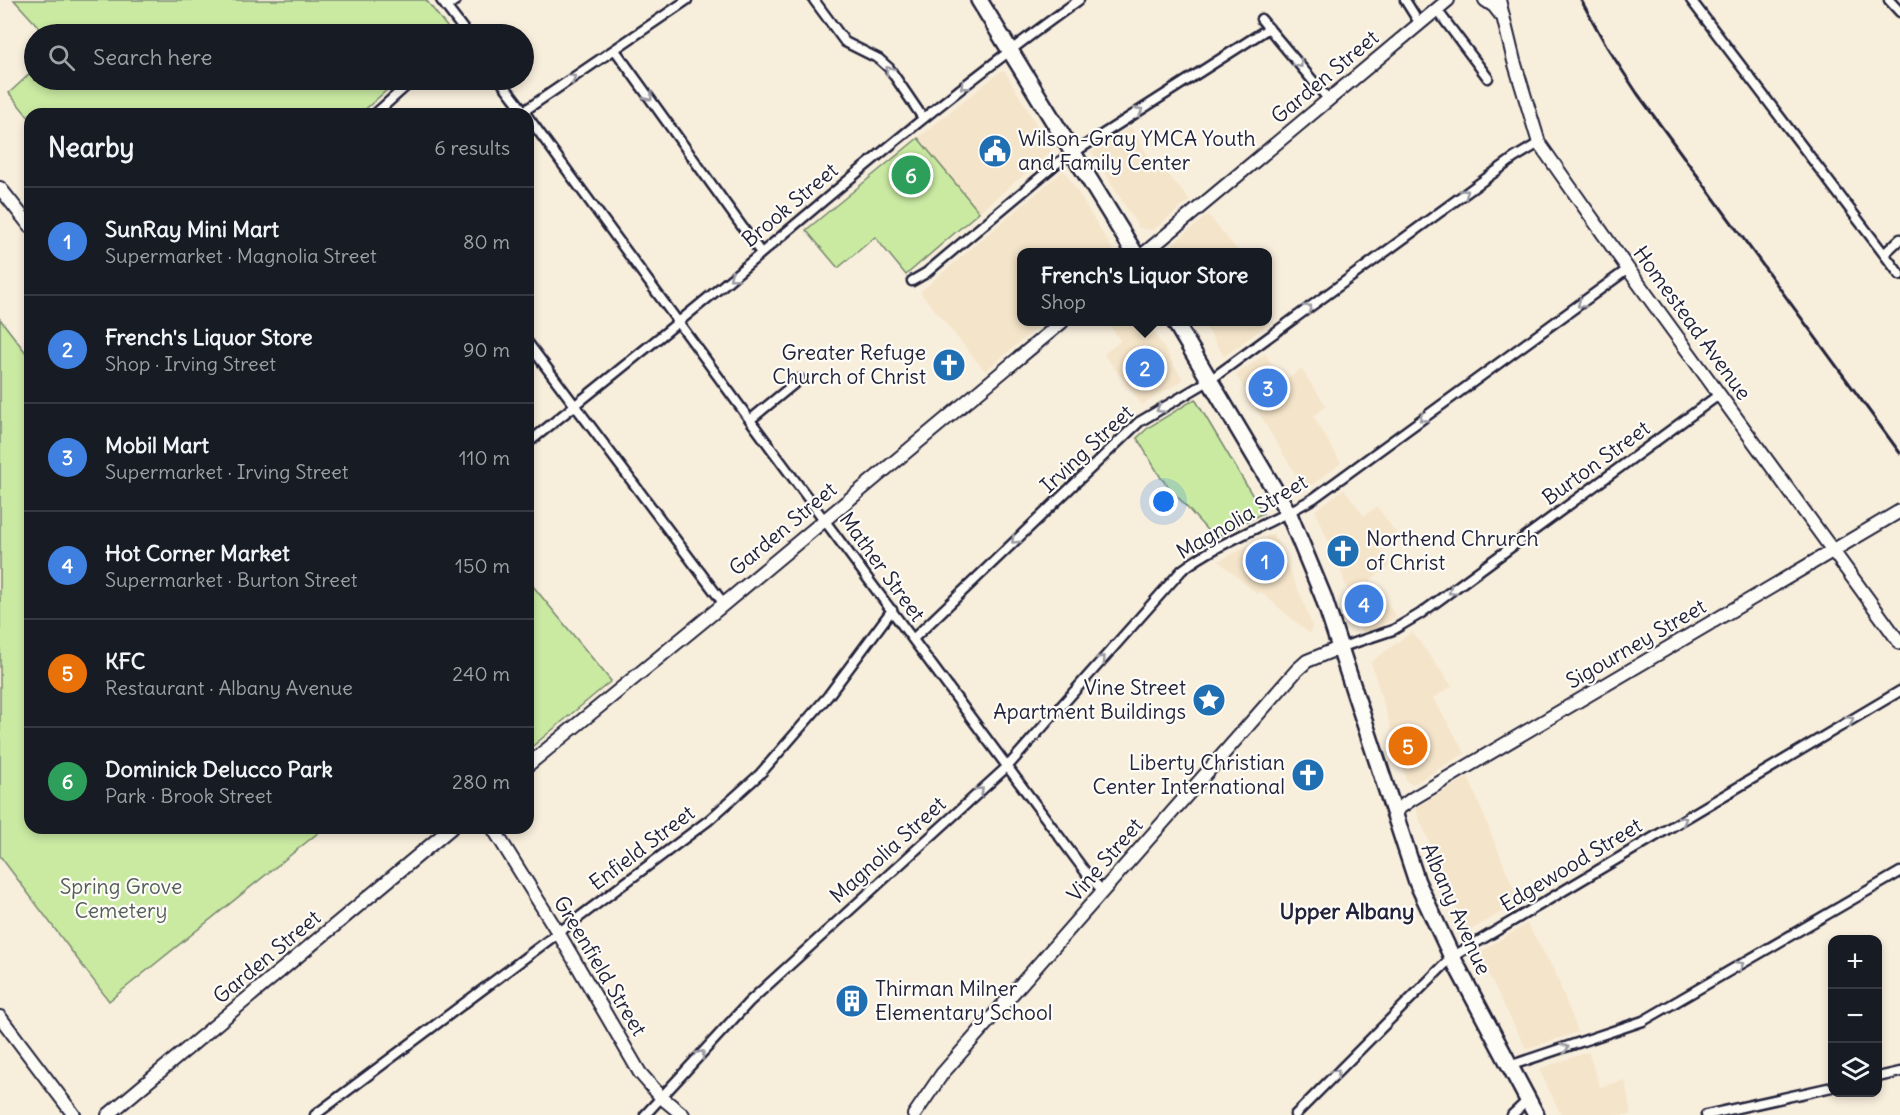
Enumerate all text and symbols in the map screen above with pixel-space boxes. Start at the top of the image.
search box [24,24,534,90]
street label: Garden Street [1265,24,1384,129]
icon: search [45,41,78,74]
text: Search here [93,43,212,71]
one-way arrow [1291,57,1302,68]
one-way arrow [886,66,897,77]
one-way arrow [566,75,577,86]
one-way arrow [960,78,971,89]
one-way arrow [642,91,653,102]
one-way arrow [1133,107,1144,118]
place label: Wilson-Gray YMCA Youth and Family Center [1018,125,1256,176]
text: Nearby [48,131,134,164]
public building icon: Wilson-Gray YMCA Youth and Family Center [977,133,1013,169]
text: 6 results [434,135,510,160]
pin: 6 [892,152,930,198]
street label: Brook Street [736,157,843,253]
one-way arrow [1459,189,1470,200]
text: SunRay Mini Mart [105,215,279,243]
text: 1 [64,229,71,254]
text: 80 m [463,229,510,254]
street label: Homestead Avenue [1627,240,1757,405]
text: Supermarket · Magnolia Street [105,243,377,268]
popup [1017,248,1272,326]
text: French's Liquor Store [1041,261,1248,289]
one-way arrow [729,270,740,281]
text: Shop [1041,289,1086,314]
one-way arrow [1576,296,1587,307]
one-way arrow [1301,304,1312,315]
text: French's Liquor Store [105,323,313,351]
text: 2 [62,337,73,362]
text: 90 m [463,337,510,362]
place label: Greater Refuge Church of Christ [772,339,926,390]
pin: 2 [1126,346,1164,391]
church icon: Greater Refuge Church of Christ [931,347,967,383]
text: Shop · Irving Street [105,351,276,376]
pin: 3 [1248,366,1288,410]
street label: Irving Street [1035,399,1139,499]
one-way arrow [1155,402,1166,413]
one-way arrow [1419,411,1430,422]
street label: Burton Street [1537,414,1655,511]
text: Mobil Mart [105,431,209,459]
text: 3 [62,445,73,470]
text: 110 m [459,445,510,470]
text: Supermarket · Irving Street [105,459,349,484]
street label: Magnolia Street [1171,468,1312,565]
street label: Garden Street [723,476,842,581]
your location [1149,487,1178,516]
street label: Mather Street [834,507,931,627]
place label: Northend Chrurch of Christ [1366,525,1539,576]
one-way arrow [1012,533,1023,544]
church icon: Northend Chrurch of Christ [1325,533,1361,569]
pin: 1 [1246,538,1284,584]
text: Hot Corner Market [105,539,290,567]
text: 4 [62,553,73,578]
text: 150 m [455,553,510,578]
text: Supermarket · Burton Street [105,567,357,592]
pin: 4 [1344,582,1384,626]
one-way arrow [1448,583,1459,594]
street label: Sigourney Street [1561,593,1711,695]
text: KFC [105,647,145,675]
one-way arrow [1095,655,1106,666]
text: 5 [62,661,73,686]
text: 240 m [452,661,510,686]
place label: Vine Street Apartment Buildings [993,674,1186,725]
text: Restaurant · Albany Avenue [105,675,353,700]
place icon: Vine Street Apartment Buildings [1191,682,1227,718]
one-way arrow [1844,716,1854,728]
pin: 5 [1388,724,1428,768]
place label: Liberty Christian Center International [1092,749,1285,800]
text: Dominick Delucco Park [105,755,333,783]
church icon: Liberty Christian Center International [1290,757,1326,793]
text: 6 [62,769,73,794]
text: 280 m [452,769,510,794]
text: Park · Brook Street [105,783,272,808]
one-way arrow [973,787,984,798]
street label: Magnolia Street [824,790,951,909]
street label: Enfield Street [584,799,700,896]
street label: Vine Street [1061,812,1148,907]
street label: Edgewood Street [1495,812,1647,918]
one-way arrow [1677,816,1687,827]
street label: Albany Avenue [1415,839,1497,979]
park label: Spring Grove Cemetery [60,873,182,924]
street label: Greenfield Street [548,891,653,1041]
district label: Upper Albany [1280,897,1414,925]
street label: Garden Street [207,904,326,1009]
map controls [1828,935,1882,1097]
button: + [1828,935,1882,989]
one-way arrow [1734,960,1744,972]
place label: Thirman Milner Elementary School [875,975,1052,1026]
building icon: Thirman Milner Elementary School [834,983,870,1019]
button: − [1828,989,1882,1043]
one-way arrow [1559,1042,1570,1055]
button: layers [1828,1043,1882,1097]
one-way arrow [694,1050,705,1061]
one-way arrow [1329,1070,1340,1080]

